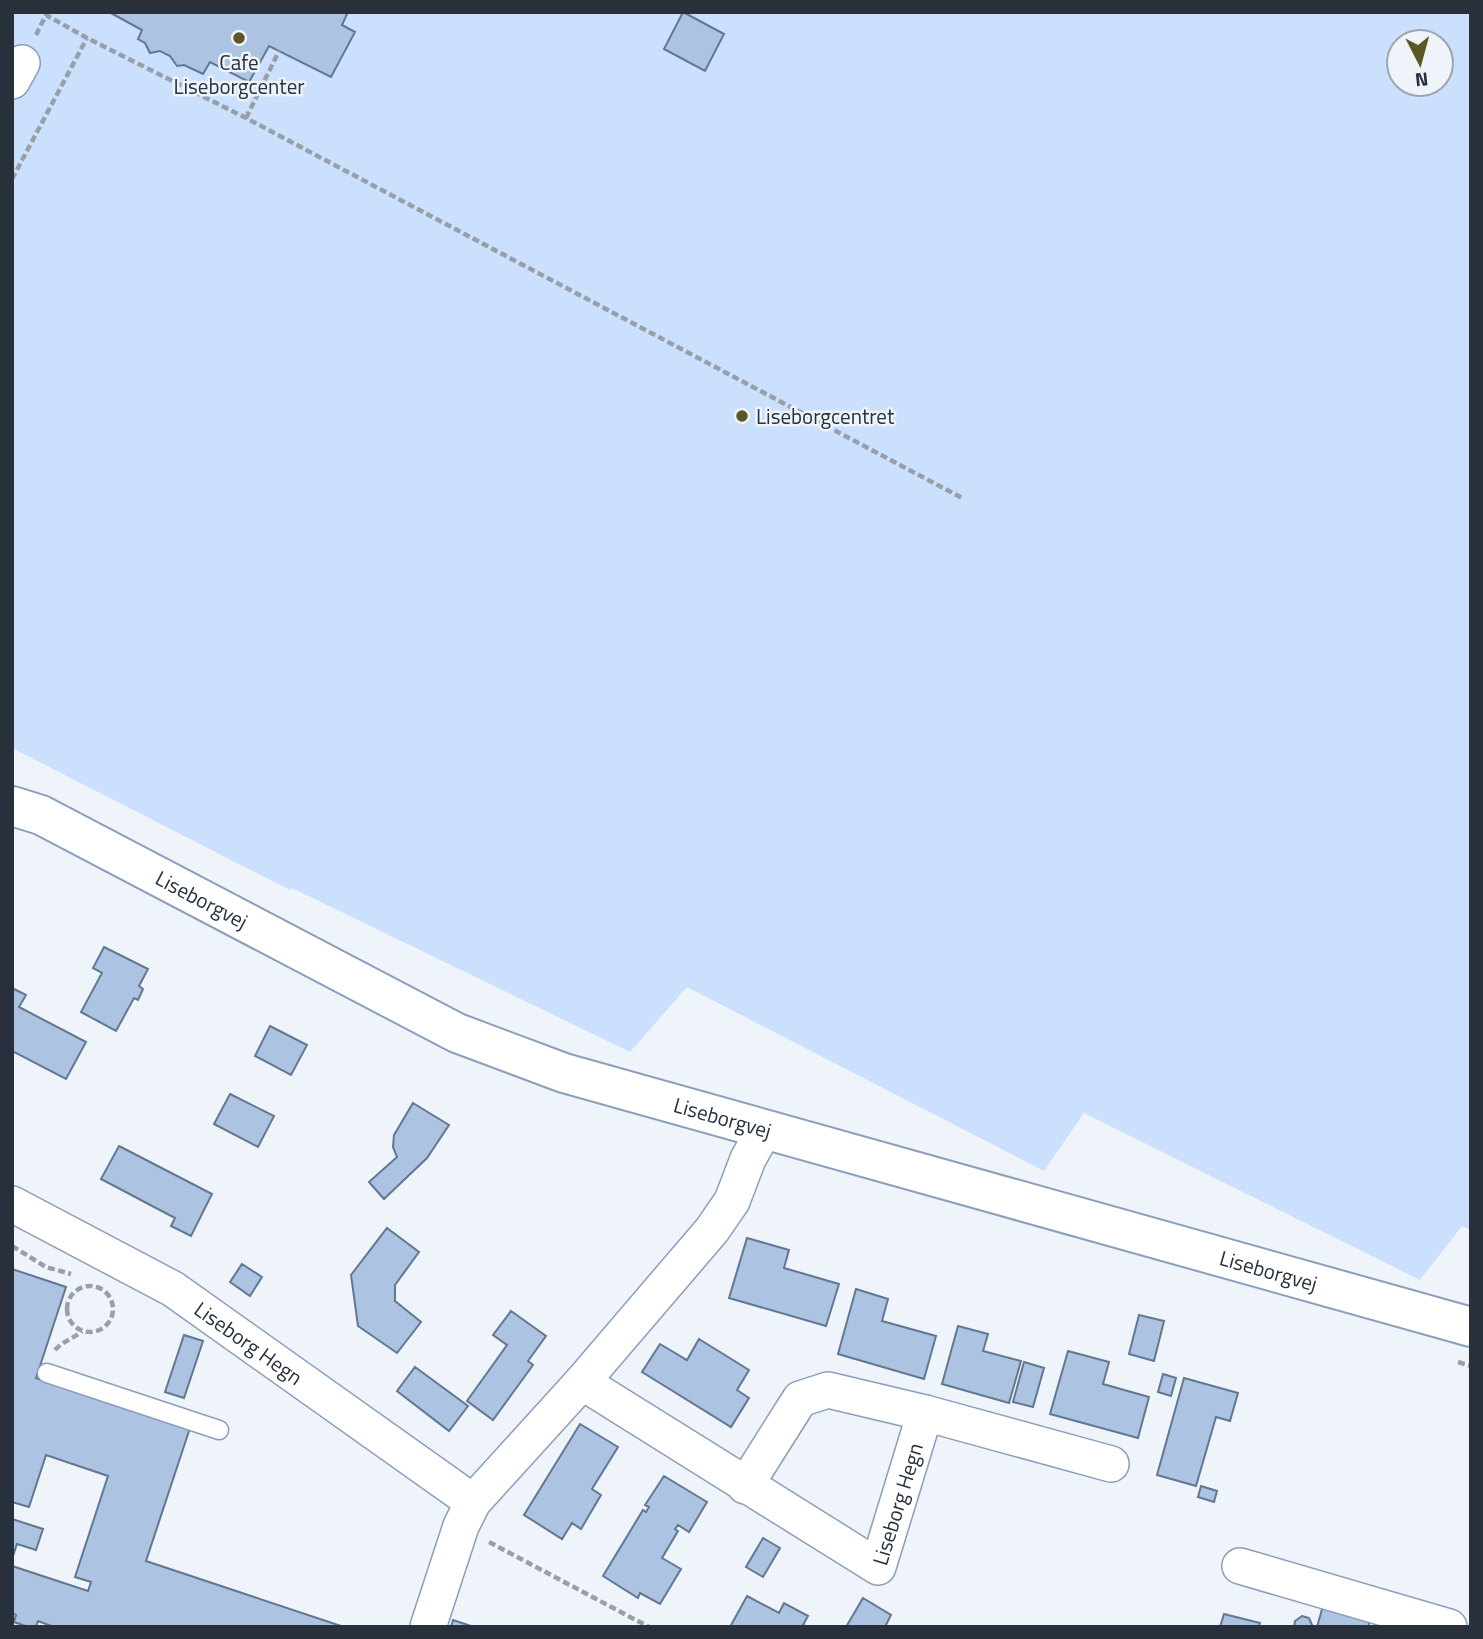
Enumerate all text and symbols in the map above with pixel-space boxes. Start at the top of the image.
north arrow [1385,28,1455,98]
marker: Cafe Liseborgcenter [231,30,247,46]
place label: Cafe Liseborgcenter [173,46,305,102]
text: N [1414,65,1430,96]
place label: Liseborgcentret [756,400,895,432]
marker: Liseborgcentret [734,408,750,424]
street label: Liseborgvej [150,862,254,937]
street label: Liseborgvej [670,1089,775,1146]
street label: Liseborgvej [1216,1241,1321,1299]
street label: Liseborg Hegn [188,1293,310,1392]
street label: Liseborg Hegn [863,1439,931,1569]

